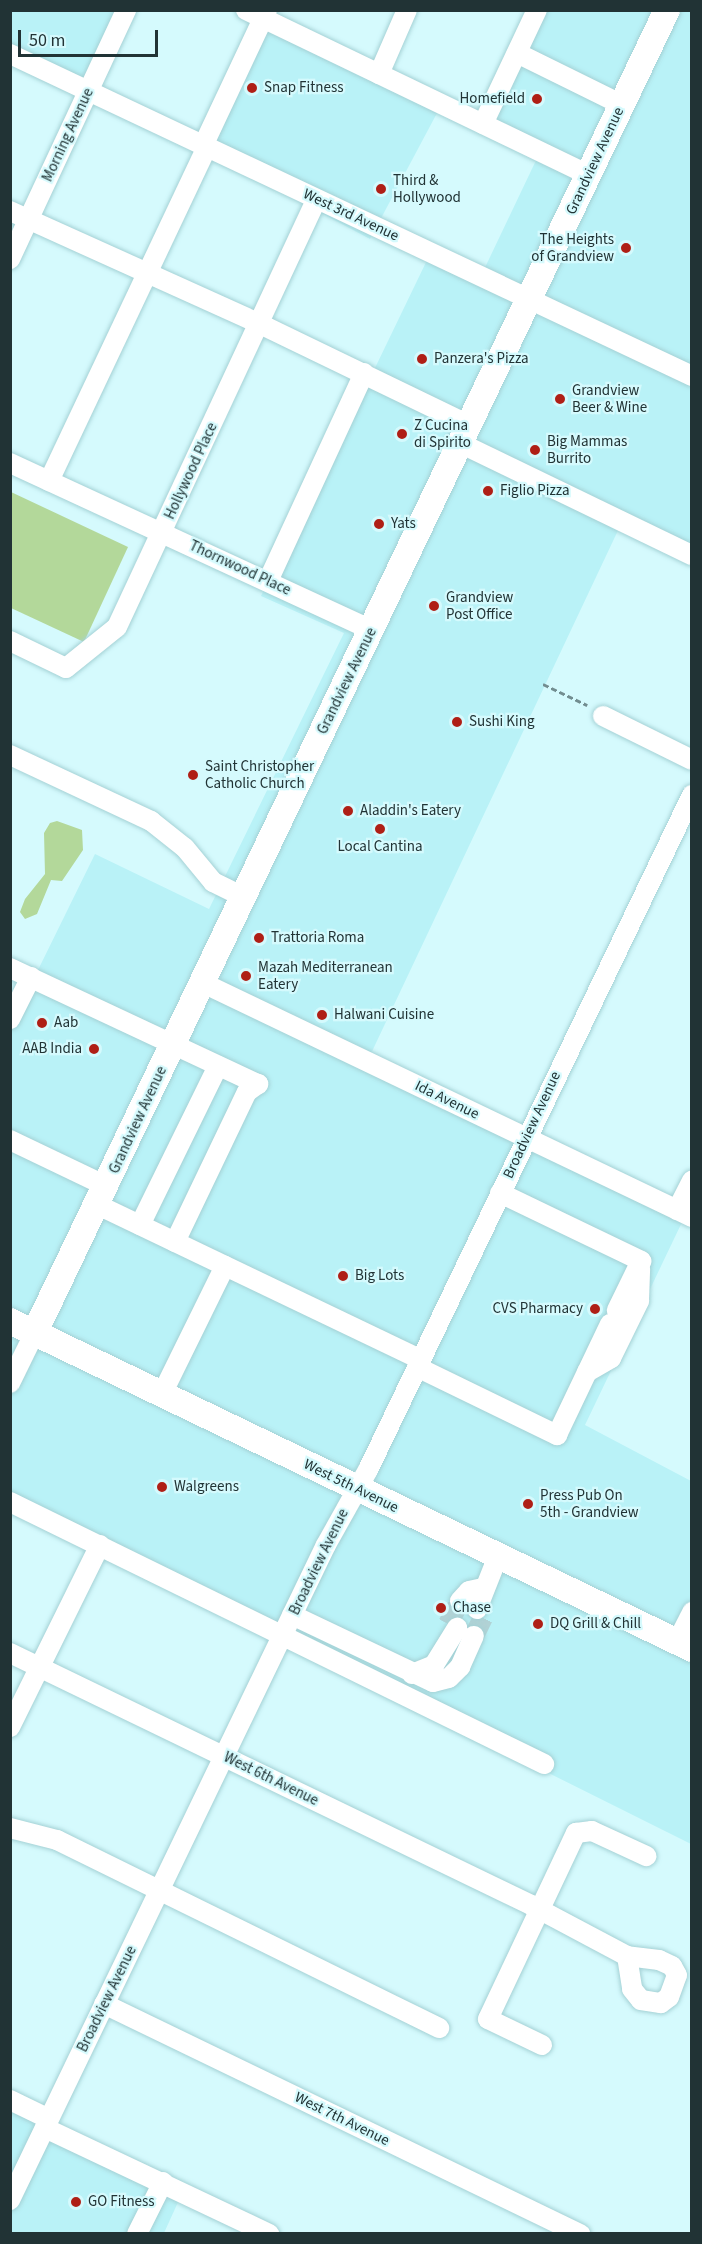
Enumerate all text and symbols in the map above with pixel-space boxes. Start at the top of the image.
scale bar [21,18,160,56]
text: 50 m [29,28,65,53]
place label: Snap Fitness [264,79,343,97]
marker: Snap Fitness [245,81,259,95]
street label: Morning Avenue [38,85,98,185]
place label: Homefield [460,90,525,108]
marker: Homefield [530,92,544,106]
street label: Grandview Avenue [562,104,628,218]
place label: Third & Hollywood [393,171,461,206]
marker: Third & Hollywood [374,182,388,196]
street label: West 3rd Avenue [300,185,402,245]
place label: The Heights of Grandview [531,230,614,265]
marker: The Heights of Grandview [619,241,633,255]
place label: Panzera's Pizza [434,350,529,368]
marker: Panzera's Pizza [415,352,429,366]
place label: Grandview Beer & Wine [572,381,647,416]
marker: Grandview Beer & Wine [553,392,567,406]
place label: Z Cucina di Spirito [414,416,471,451]
street label: Hollywood Place [161,420,221,522]
marker: Z Cucina di Spirito [395,427,409,441]
place label: Big Mammas Burrito [547,432,627,467]
marker: Big Mammas Burrito [528,443,542,457]
place label: Figlio Pizza [500,482,569,500]
marker: Figlio Pizza [481,484,495,498]
place label: Yats [391,515,416,533]
marker: Yats [372,517,386,531]
street label: Thornwood Place [186,537,294,599]
place label: Grandview Post Office [446,588,513,623]
marker: Grandview Post Office [427,599,441,613]
street label: Grandview Avenue [313,625,381,737]
place label: Sushi King [469,713,534,731]
marker: Sushi King [450,715,464,729]
place label: Saint Christopher Catholic Church [205,757,314,792]
marker: Saint Christopher Catholic Church [186,768,200,782]
place label: Aladdin's Eatery [360,802,461,820]
marker: Aladdin's Eatery [341,804,355,818]
marker: Local Cantina [373,822,387,836]
place label: Local Cantina [337,838,423,856]
place label: Trattoria Roma [271,929,364,947]
marker: Trattoria Roma [252,931,266,945]
place label: Mazah Mediterranean Eatery [258,958,393,993]
marker: Mazah Mediterranean Eatery [239,969,253,983]
place label: Halwani Cuisine [334,1006,434,1024]
marker: Halwani Cuisine [315,1008,329,1022]
place label: Aab [54,1014,78,1032]
marker: Aab [35,1016,49,1030]
place label: AAB India [22,1040,82,1058]
marker: AAB India [87,1042,101,1056]
street label: Grandview Avenue [105,1063,171,1177]
street label: Broadview Avenue [499,1069,565,1181]
street label: Ida Avenue [412,1077,482,1123]
place label: Big Lots [355,1267,404,1285]
marker: Big Lots [336,1269,350,1283]
place label: CVS Pharmacy [493,1300,583,1318]
marker: CVS Pharmacy [588,1302,602,1316]
street label: West 5th Avenue [301,1455,401,1517]
place label: Walgreens [174,1478,239,1496]
marker: Walgreens [155,1480,169,1494]
place label: Press Pub On 5th - Grandview [540,1486,639,1521]
marker: Press Pub On 5th - Grandview [521,1497,535,1511]
street label: Broadview Avenue [286,1506,352,1618]
place label: Chase [453,1599,491,1617]
marker: Chase [434,1601,448,1615]
place label: DQ Grill & Chill [550,1615,641,1633]
marker: DQ Grill & Chill [531,1617,545,1631]
street label: West 6th Avenue [221,1748,321,1810]
street label: Broadview Avenue [74,1943,140,2055]
street label: West 7th Avenue [292,2088,392,2150]
place label: GO Fitness [88,2193,155,2211]
marker: GO Fitness [69,2195,83,2209]

